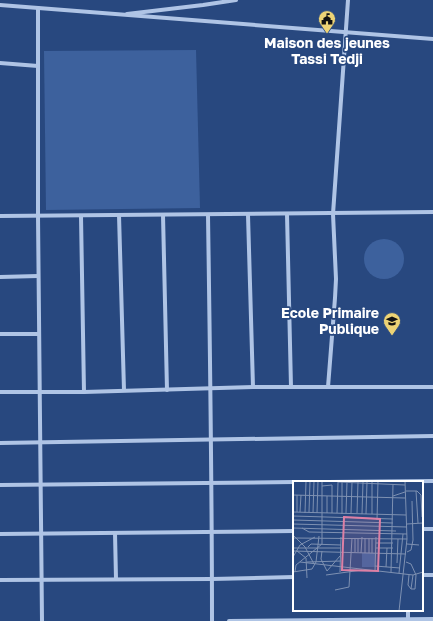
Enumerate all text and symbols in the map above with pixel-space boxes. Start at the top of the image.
public building icon: Maison des jeunes Tassi Tedji [317,9,337,34]
place label: Maison des jeunes Tassi Tedji [264,34,390,67]
place label: Ecole Primaire Publique [281,304,379,337]
school or university icon: Ecole Primaire Publique [382,311,402,336]
inset map [293,481,423,611]

